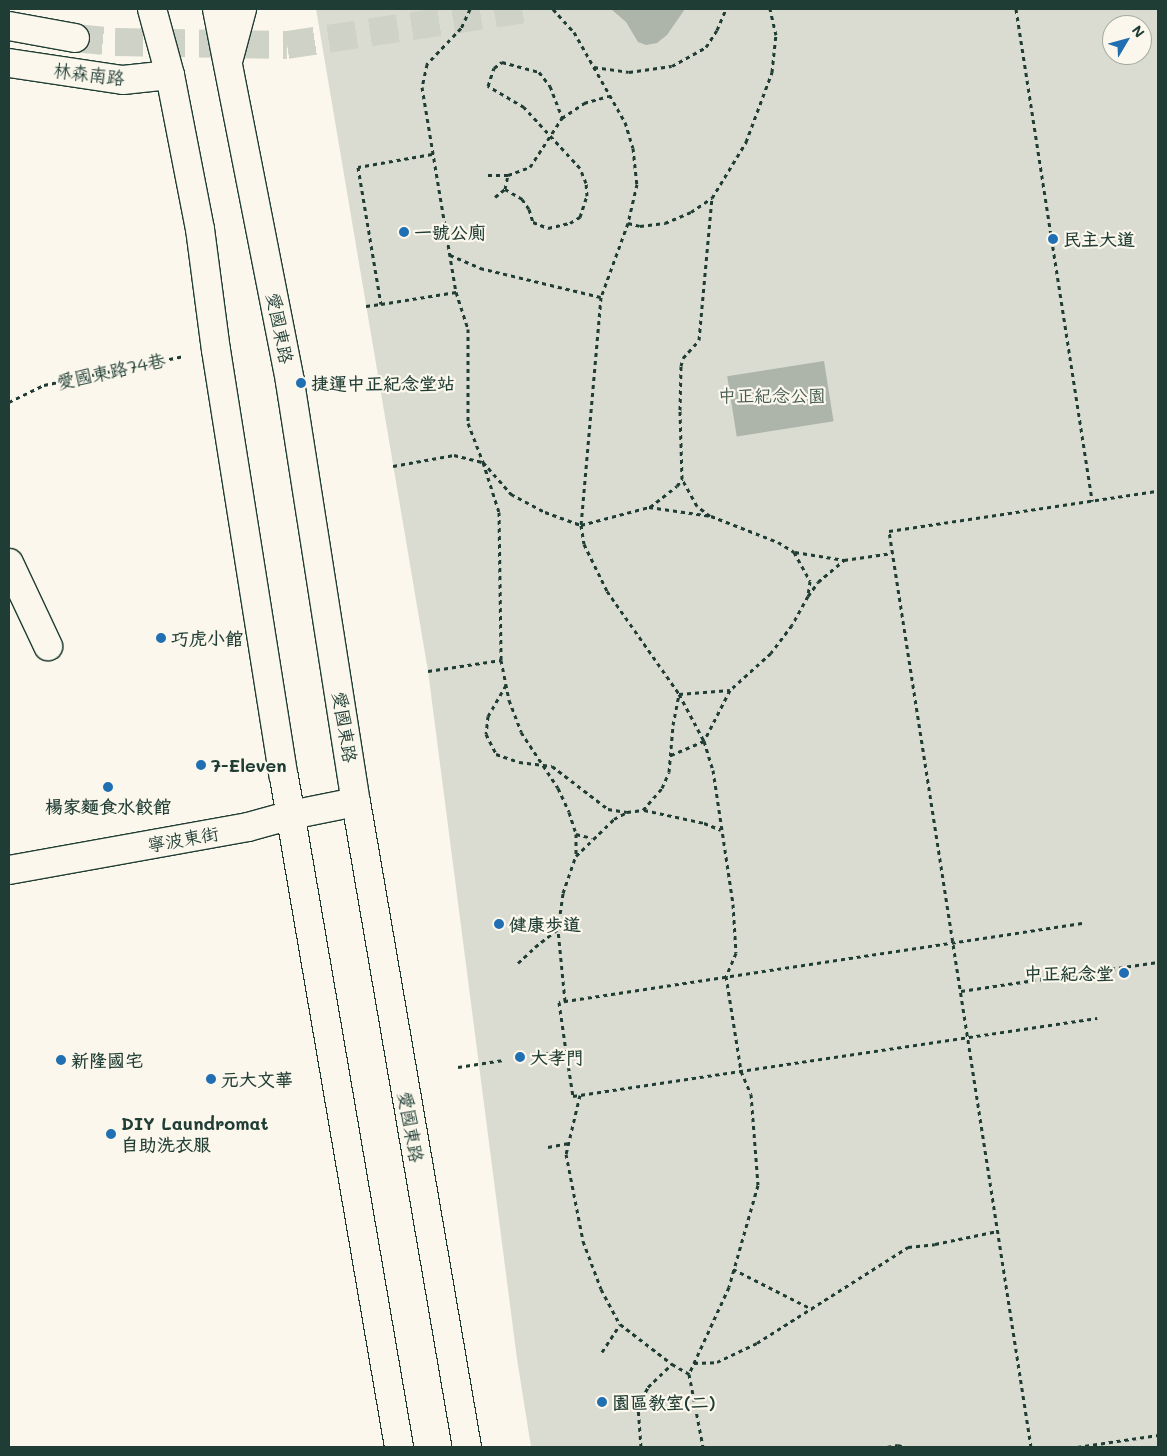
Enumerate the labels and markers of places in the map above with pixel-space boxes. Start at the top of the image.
place label: 一號公廁 [414,221,486,243]
marker: 一號公廁 [398,226,410,238]
place label: 民主大道 [1063,228,1135,250]
marker: 民主大道 [1047,233,1059,245]
place label: 捷運中正紀念堂站 [311,372,455,394]
marker: 捷運中正紀念堂站 [295,377,307,389]
place label: 巧虎小館 [171,627,243,649]
marker: 巧虎小館 [155,632,167,644]
place label: 7-Eleven [211,754,287,776]
marker: 7-Eleven [195,759,207,771]
marker: 楊家麵食水餃館 [102,781,114,793]
place label: 楊家麵食水餃館 [45,795,171,817]
place label: 健康歩道 [509,913,581,935]
marker: 健康歩道 [493,918,505,930]
place label: 中正紀念堂 [1024,962,1114,984]
marker: 中正紀念堂 [1118,967,1130,979]
place label: 大孝門 [530,1046,584,1068]
place label: 新隆國宅 [71,1049,143,1071]
marker: 大孝門 [514,1051,526,1063]
marker: 新隆國宅 [55,1054,67,1066]
place label: 元大文華 [221,1068,293,1090]
marker: 元大文華 [205,1073,217,1085]
place label: DIY Laundromat 自助洗衣服 [121,1113,269,1156]
marker: DIY Laundromat 自助洗衣服 [105,1128,117,1140]
place label: 園區教室(二) [612,1391,716,1413]
marker: 園區教室(二) [596,1396,608,1408]

